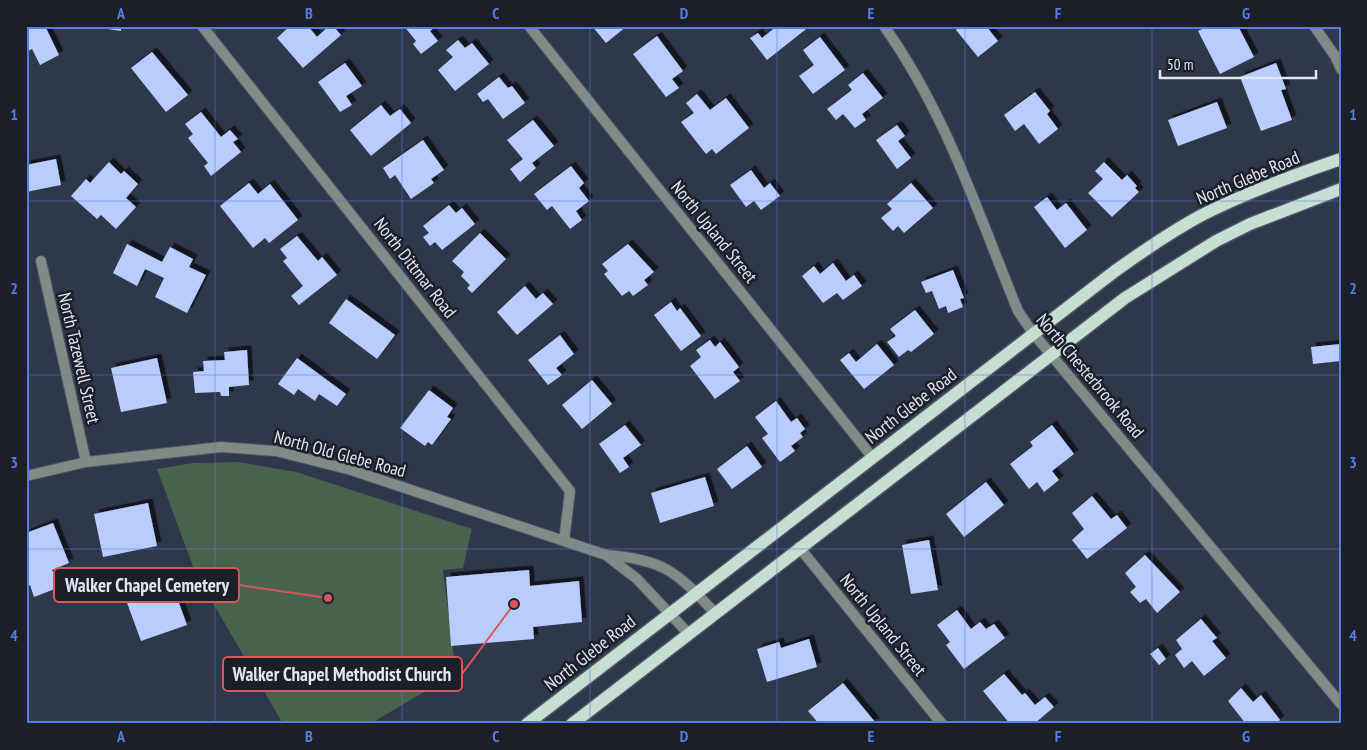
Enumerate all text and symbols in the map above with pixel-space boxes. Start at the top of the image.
text: A [116,3,126,23]
text: B [305,3,313,23]
text: C [492,3,500,23]
text: D [680,3,689,23]
text: E [868,3,875,23]
text: F [1055,3,1062,23]
text: G [1242,3,1250,23]
scale bar [1160,48,1316,80]
text: 50 m [1167,55,1193,74]
text: 1 [10,104,18,124]
text: 1 [1349,104,1357,124]
street label: North Glebe Road [1193,146,1303,210]
street label: North Upland Street [666,176,763,287]
street label: North Dittmar Road [369,213,462,323]
text: 2 [10,278,18,298]
text: 2 [1349,278,1357,298]
street label: North Tazewell Street [53,290,106,426]
street label: North Chesterbrook Road [1032,309,1149,443]
street label: North Glebe Road [860,363,961,448]
street label: North Old Glebe Road [272,425,409,482]
text: 3 [10,452,18,472]
text: 3 [1349,452,1357,472]
callout: Walker Chapel Cemetery [54,568,239,602]
street label: North Upland Street [835,569,932,680]
text: Walker Chapel Cemetery [64,573,229,597]
street label: North Glebe Road [539,610,640,695]
text: 4 [10,625,18,645]
text: 4 [1349,625,1357,645]
callout: Walker Chapel Methodist Church [223,657,462,691]
text: Walker Chapel Methodist Church [232,662,451,686]
text: A [116,726,126,746]
text: B [305,726,313,746]
text: C [492,726,500,746]
text: D [680,726,689,746]
text: E [868,726,875,746]
text: F [1055,726,1062,746]
text: G [1242,726,1250,746]

